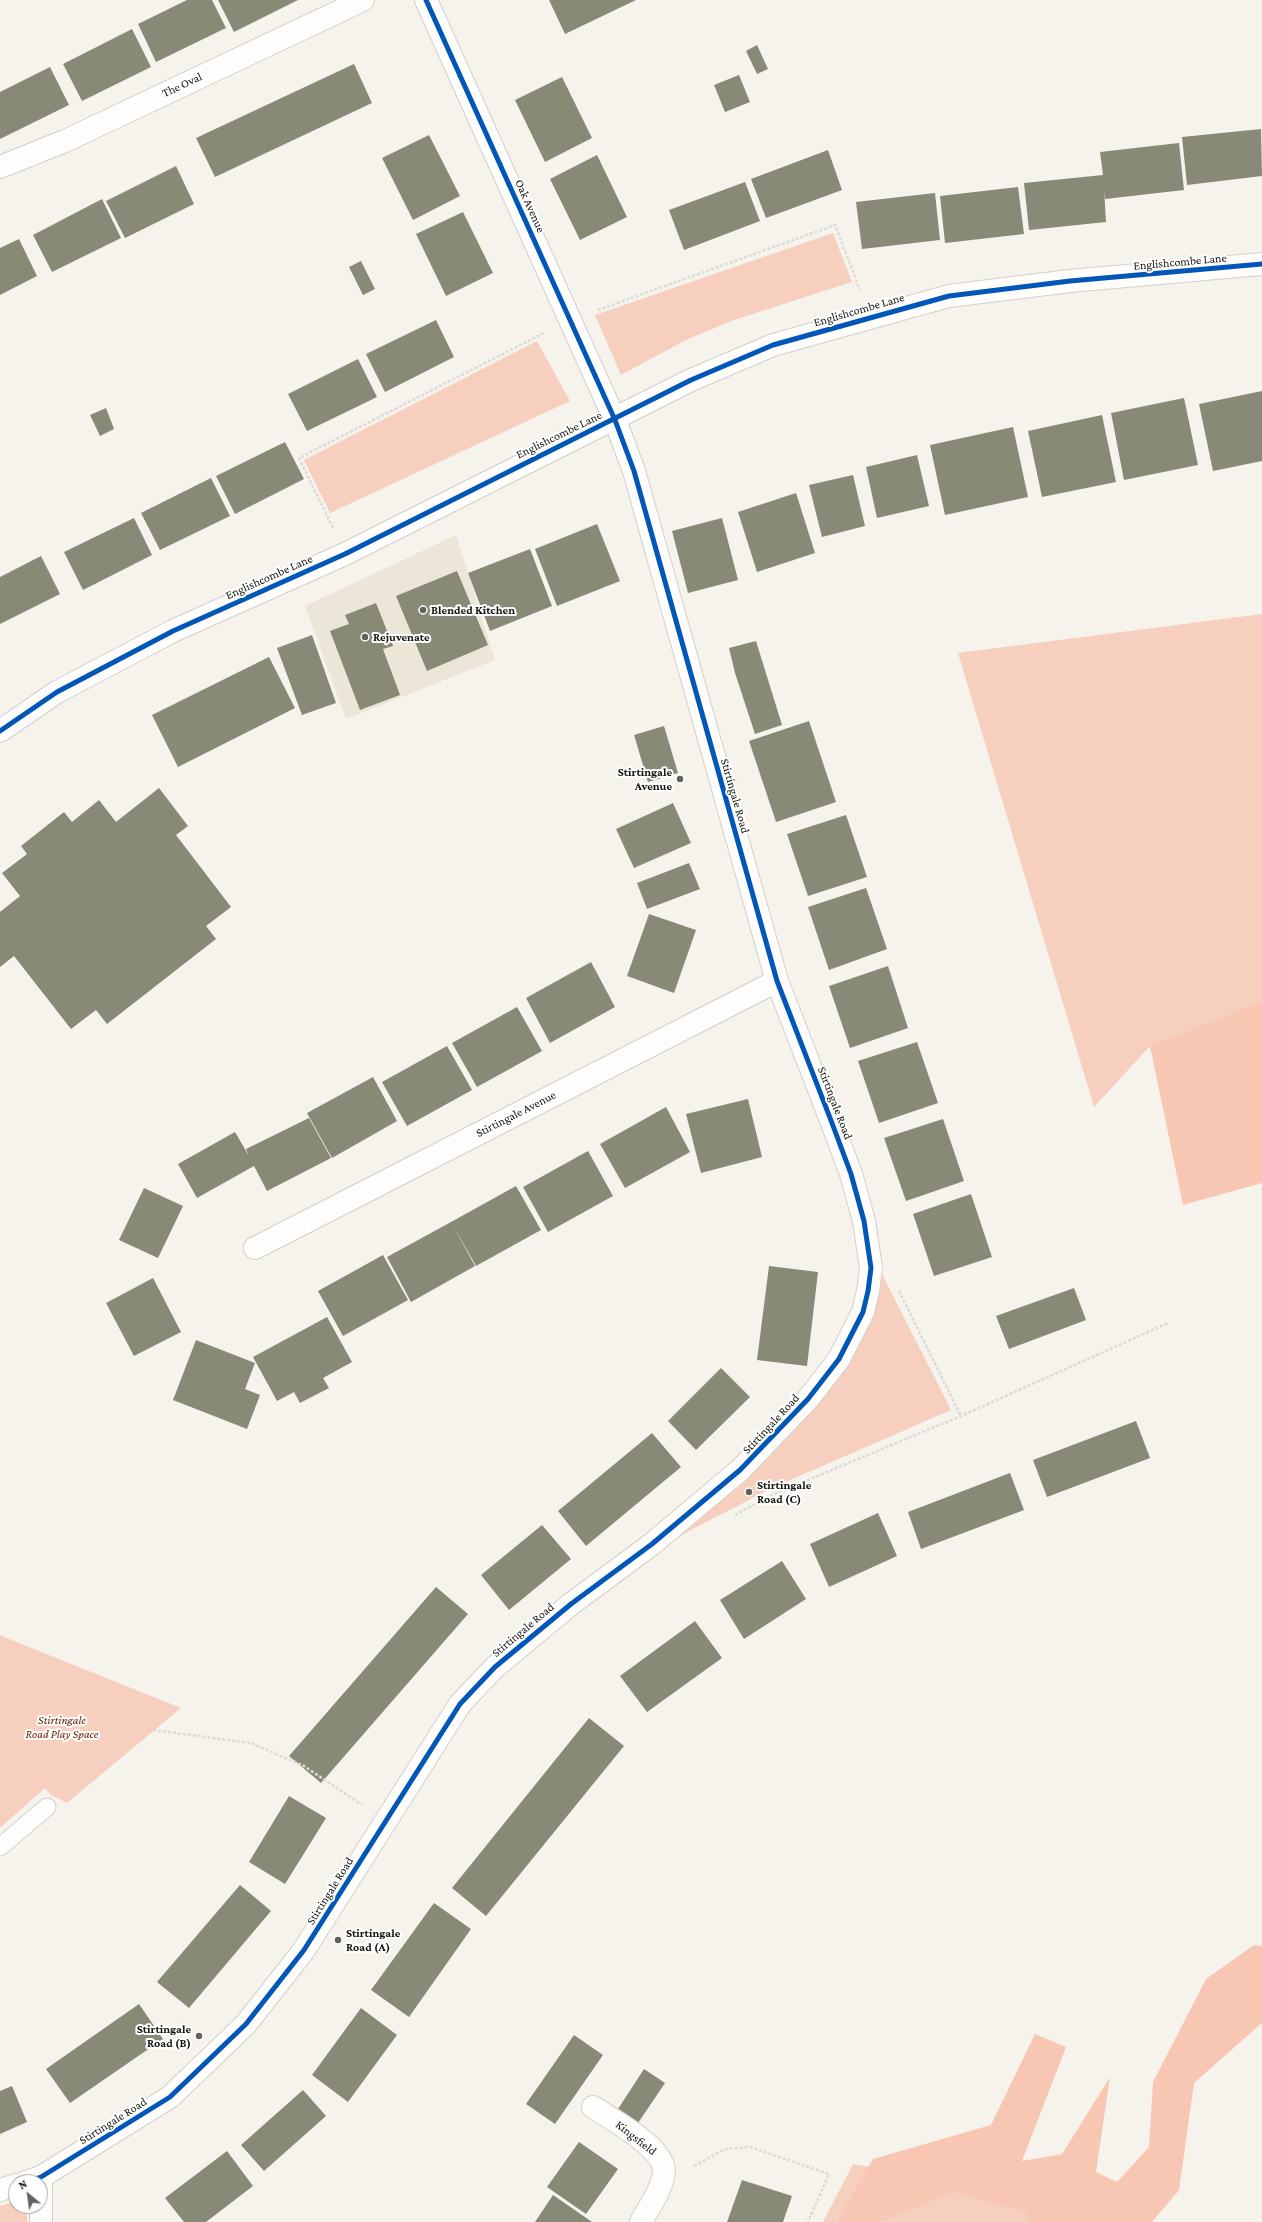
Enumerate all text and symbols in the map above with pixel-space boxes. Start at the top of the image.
street label: The Oval [160,69,204,101]
street label: Oak Avenue [512,177,548,235]
street label: Englishcombe Lane [1133,251,1227,273]
street label: Englishcombe Lane [812,290,906,330]
street label: Englishcombe Lane [514,408,604,462]
street label: Englishcombe Lane [223,551,315,603]
place label: Blended Kitchen [431,603,515,617]
marker: Blended Kitchen [418,605,428,615]
place label: Rejuvenate [373,630,430,644]
marker: Rejuvenate [360,632,370,642]
street label: Stirtingale Road [717,757,753,835]
place label: Stirtingale Avenue [618,765,672,793]
marker: Stirtingale Avenue [675,774,685,784]
street label: Stirtingale Road [815,1065,855,1141]
street label: Stirtingale Avenue [474,1088,558,1140]
street label: Stirtingale Road [740,1391,802,1457]
place label: Stirtingale Road (C) [757,1478,811,1506]
marker: Stirtingale Road (C) [744,1487,754,1497]
street label: Stirtingale Road [489,1600,557,1660]
park label: Stirtingale Road Play Space [26,1713,98,1741]
street label: Stirtingale Road [304,1855,356,1927]
place label: Stirtingale Road (A) [346,1926,400,1954]
marker: Stirtingale Road (A) [333,1935,343,1945]
place label: Stirtingale Road (B) [137,2022,191,2050]
marker: Stirtingale Road (B) [194,2031,204,2041]
street label: Stirtingale Road [77,2095,149,2147]
street label: Kingsfield [613,2118,659,2158]
north arrow [8,2174,48,2214]
text: N [16,2177,29,2191]

